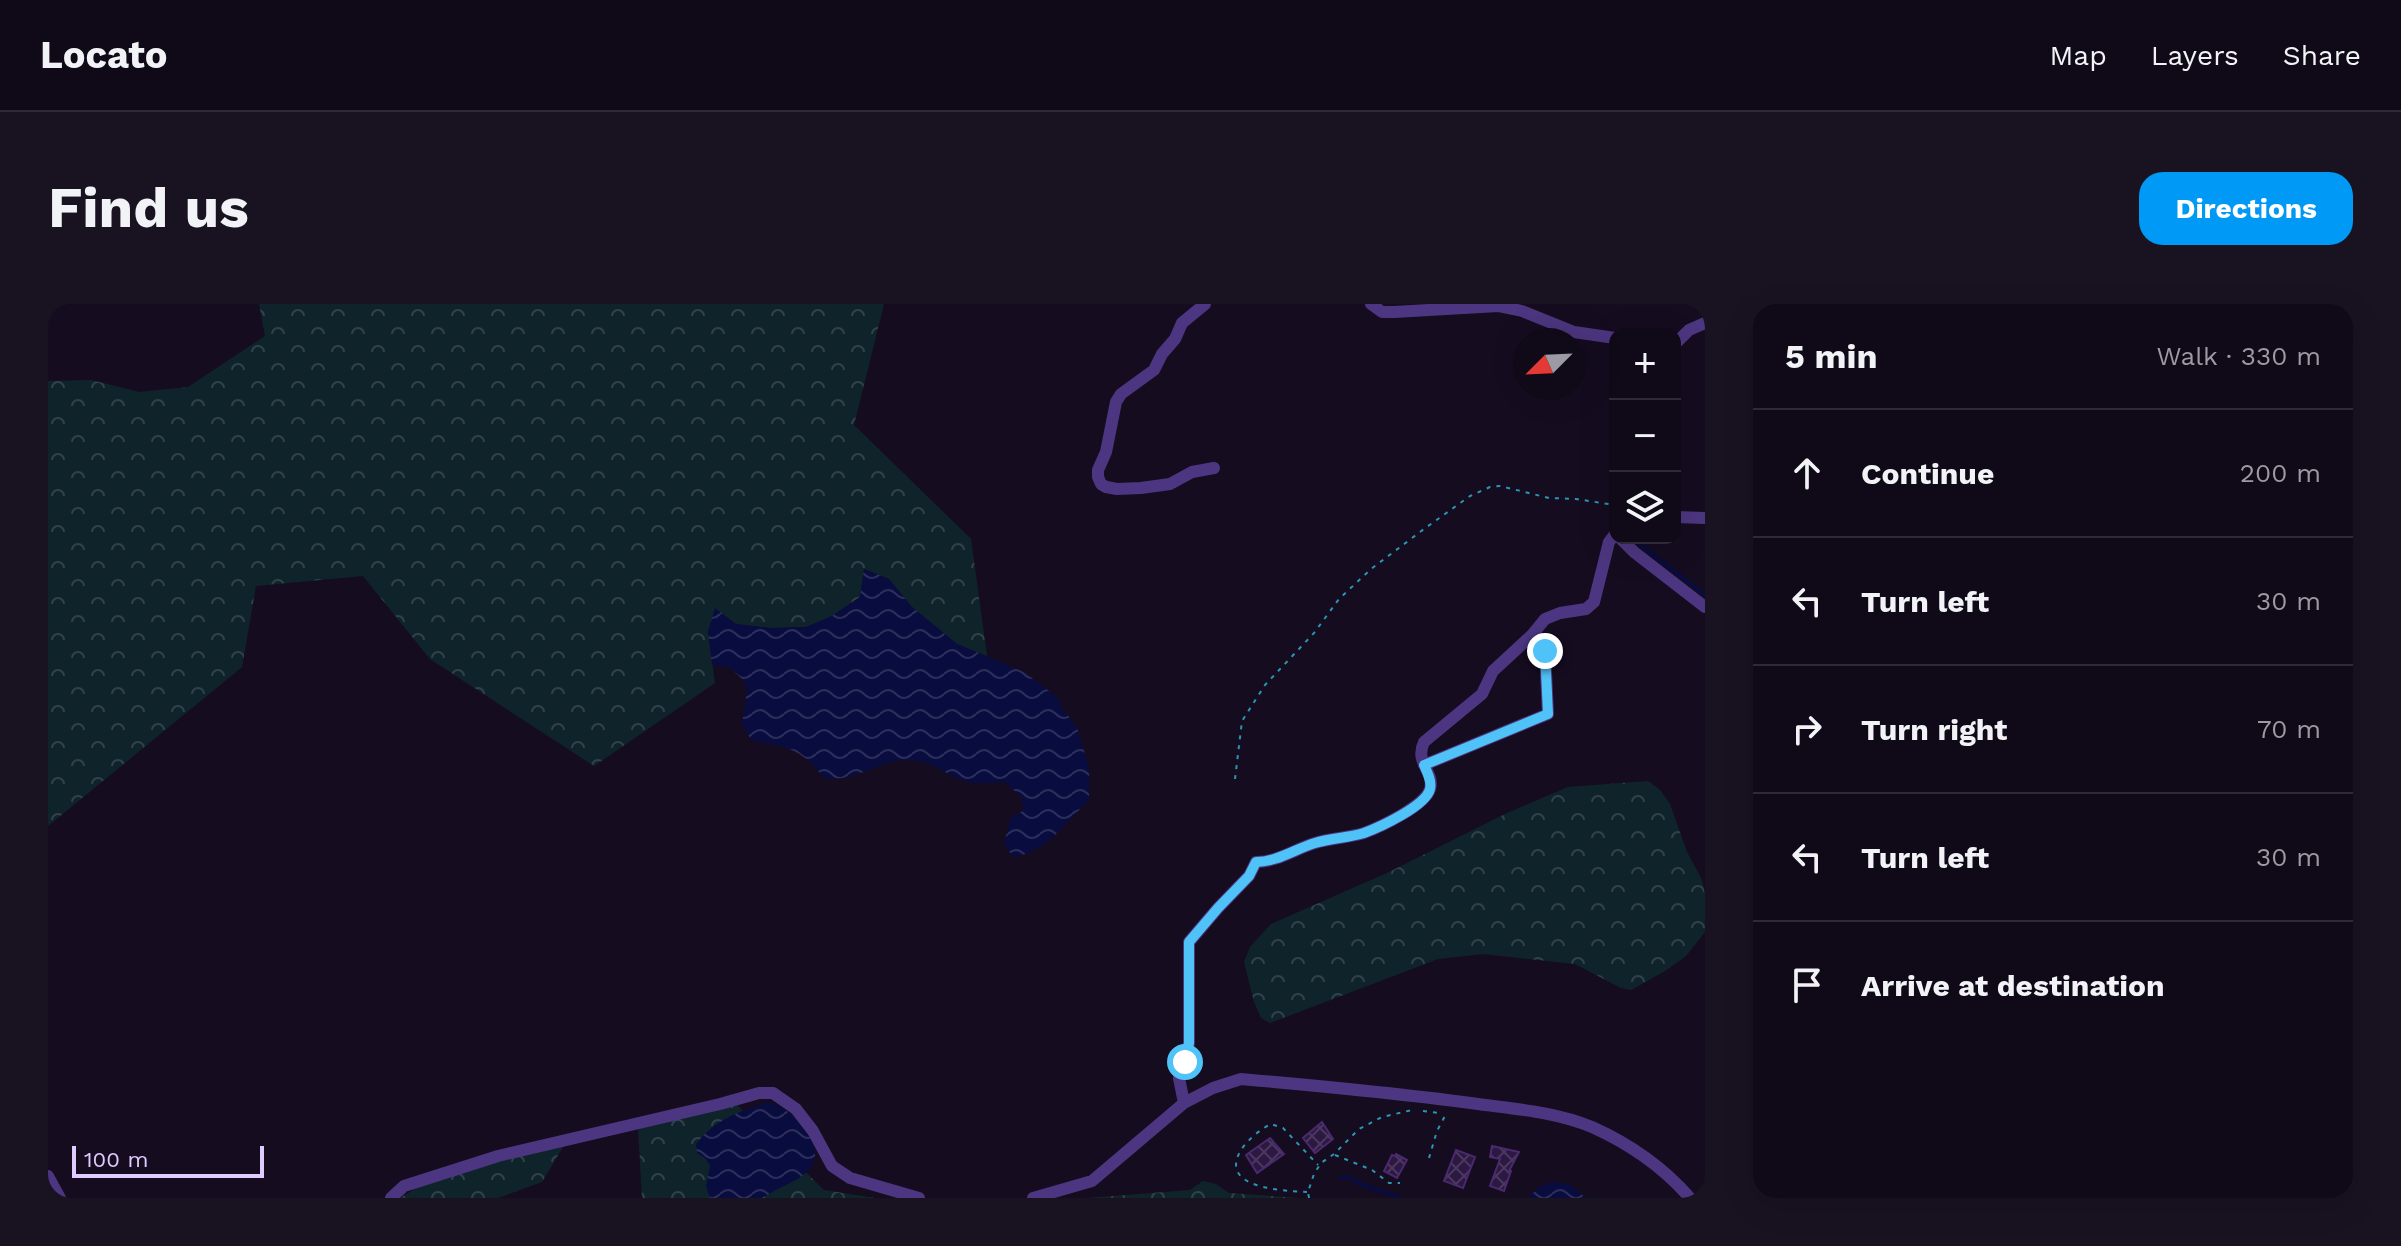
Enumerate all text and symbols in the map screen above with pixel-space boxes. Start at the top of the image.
text: Locato [40,33,168,77]
text: Map [2050,39,2107,72]
text: Layers [2151,39,2239,72]
text: Share [2283,39,2361,72]
button: Directions [2139,172,2353,245]
text: Find us [48,175,249,241]
north arrow [1513,328,1585,400]
map controls [1609,328,1681,544]
button: + [1609,328,1681,400]
text: 5 min [1785,336,1878,376]
text: Walk · 330 m [2156,341,2321,371]
button: − [1609,400,1681,472]
icon: ahead [1785,451,1829,495]
text: Continue [1861,456,1994,491]
text: 200 m [2240,458,2321,488]
button: layers [1609,472,1681,544]
icon: left [1785,579,1829,623]
text: Turn left [1861,584,1989,619]
text: 30 m [2256,586,2321,616]
route end [1527,633,1563,669]
icon: right [1785,707,1829,751]
text: Turn right [1861,712,2007,747]
text: 70 m [2257,714,2321,744]
icon: left [1785,835,1829,879]
text: Turn left [1861,840,1989,875]
text: 30 m [2256,842,2321,872]
icon: arrive [1785,963,1829,1007]
text: Arrive at destination [1861,968,2165,1003]
route start [1167,1044,1203,1080]
scale bar [72,1142,264,1178]
text: 100 m [84,1147,148,1172]

